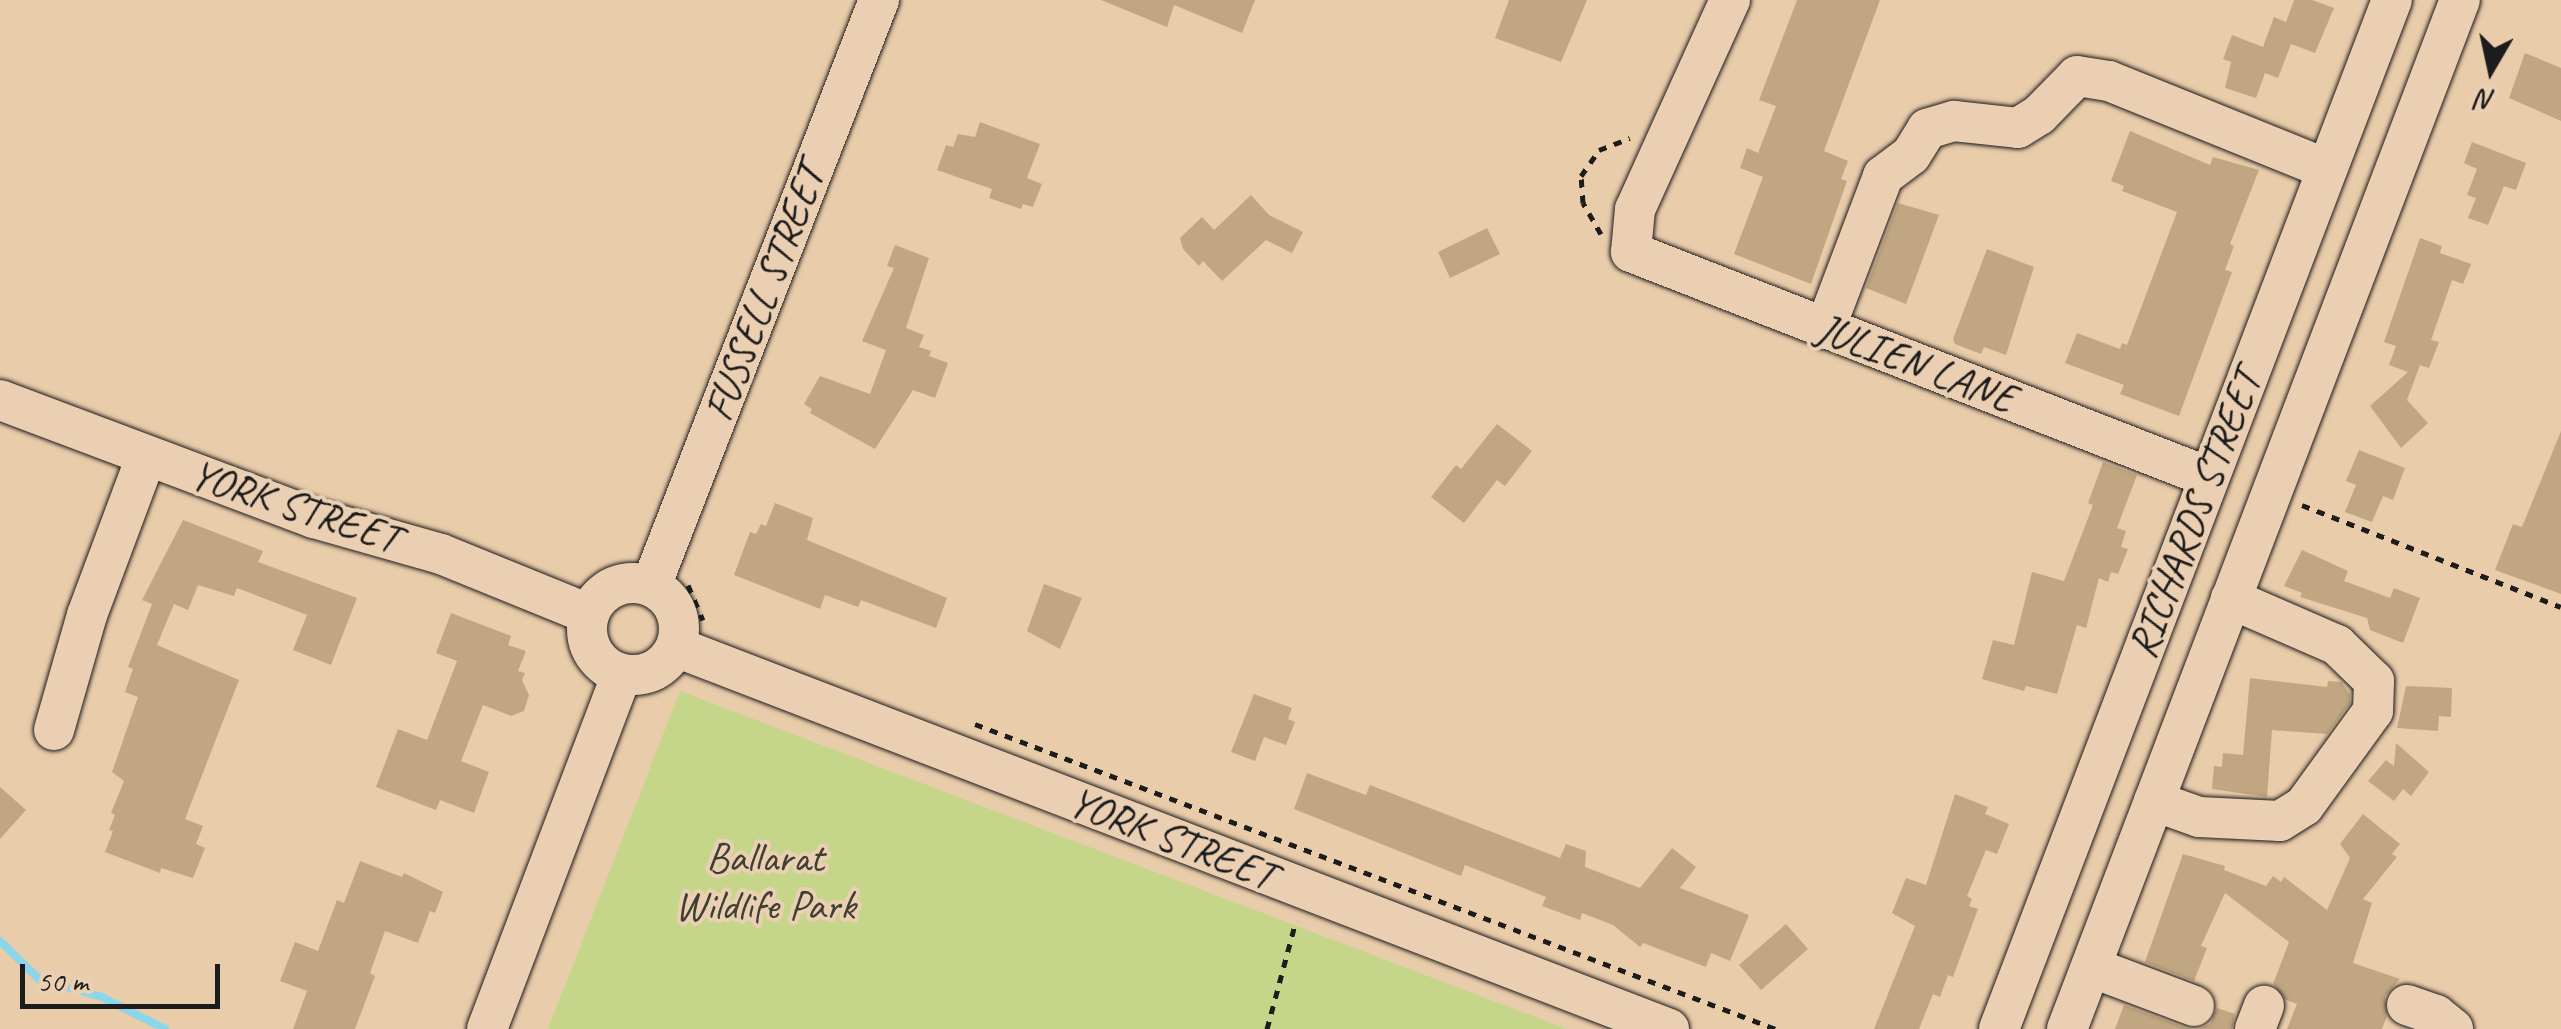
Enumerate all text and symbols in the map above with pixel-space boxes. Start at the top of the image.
north arrow [2441,20,2541,120]
text: N [2475,81,2498,119]
street label: FUSSELL STREET [693,158,837,428]
street label: JULIEN LANE [1810,303,2022,425]
street label: RICHARDS STREET [2117,363,2273,665]
street label: YORK STREET [184,450,406,564]
street label: YORK STREET [1062,777,1282,901]
park label: Ballarat Wildlife Park [675,833,855,931]
scale bar [25,944,225,1006]
text: 50 m [37,962,88,1000]

